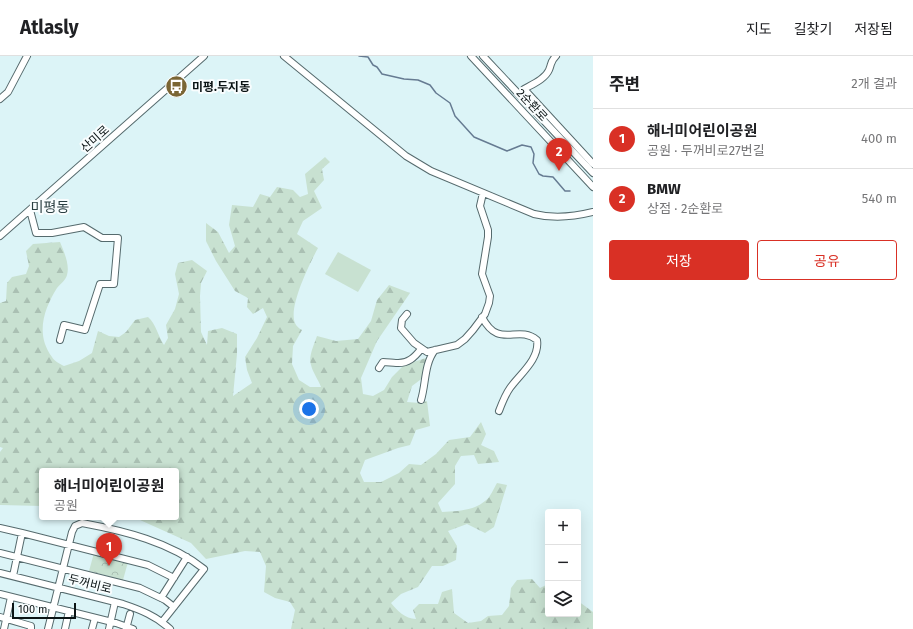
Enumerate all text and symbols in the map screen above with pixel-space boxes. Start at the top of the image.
text: Atlasly [20,16,79,39]
text: 지도 [746,21,772,38]
text: 길찾기 [794,21,832,38]
text: 저장됨 [854,21,893,38]
bus stop icon: 미평.두지동 [163,74,189,100]
text: 주변 [609,74,640,95]
text: 2개 결과 [851,76,897,91]
place label: 미평.두지동 [192,80,250,94]
street label: 2순환로 [514,86,550,124]
text: 해너미어린이공원 [647,122,757,140]
street label: 산미로 [78,123,112,155]
text: 1 [619,131,625,146]
text: 400 m [861,131,897,146]
pin: 2 [546,138,572,171]
text: 공원 · 두꺼비로27번길 [647,143,765,158]
text: BMW [647,180,681,198]
text: 2 [619,191,625,206]
text: 540 m [862,191,897,206]
district label: 미평동 [31,199,69,216]
text: 상점 · 2순환로 [647,201,723,216]
button: 저장 [609,240,749,280]
button: 공유 [757,240,897,280]
your location [299,399,319,419]
popup [39,468,179,520]
text: 해너미어린이공원 [54,477,164,495]
text: 공원 [54,498,78,513]
map controls [545,509,581,617]
button: + [545,509,581,545]
pin: 1 [96,533,122,566]
button: − [545,545,581,581]
street label: 두꺼비로 [67,572,113,596]
button: layers [545,581,581,617]
scale bar [12,601,76,620]
text: 100 m [18,603,47,616]

